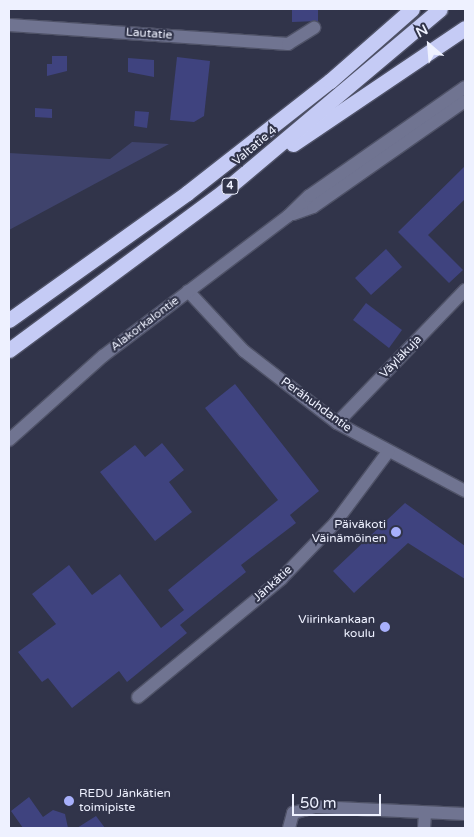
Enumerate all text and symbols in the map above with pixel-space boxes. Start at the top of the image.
north arrow [404,20,454,70]
text: N [413,21,431,41]
street label: Lautatie [125,25,173,43]
street label: Valtatie 4 [230,123,280,169]
road number: 4 [221,178,239,195]
street label: Alakorkalontie [108,294,182,354]
street label: Väyläkuja [377,333,425,381]
street label: Perähuhdantie [278,375,354,435]
place label: Päiväkoti Väinämöinen [312,518,386,546]
marker: Päiväkoti Väinämöinen [390,526,402,538]
street label: Jänkätie [251,563,295,605]
place label: Viirinkankaan koulu [298,613,375,641]
marker: Viirinkankaan koulu [379,621,391,633]
scale bar [294,784,383,816]
place label: REDU Jänkätien toimipiste [79,787,171,815]
text: 50 m [300,794,337,812]
marker: REDU Jänkätien toimipiste [63,795,75,807]

